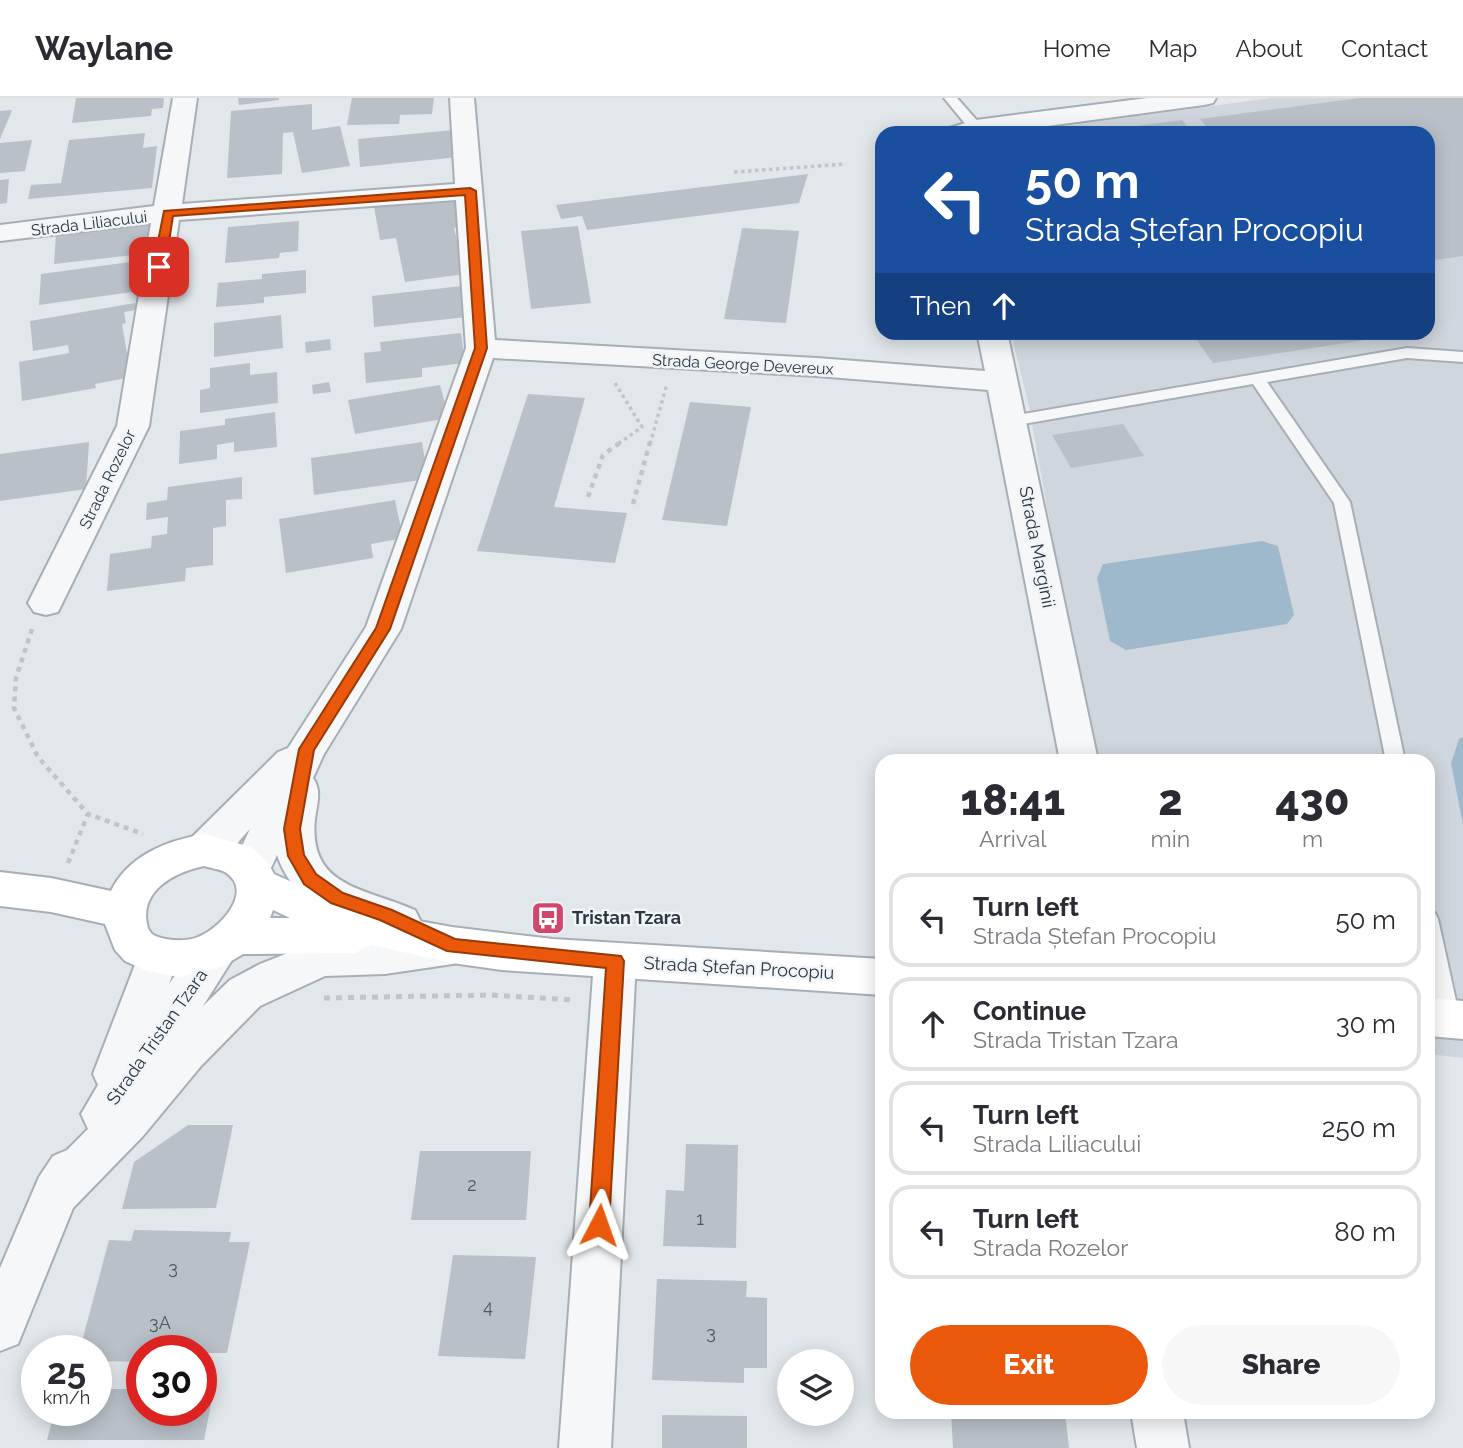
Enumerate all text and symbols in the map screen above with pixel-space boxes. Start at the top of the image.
text: Waylane [35,29,173,68]
text: Home [1043,34,1111,63]
text: Map [1149,34,1197,63]
text: About [1235,34,1303,63]
text: Contact [1341,34,1428,63]
text: 50 m [1025,152,1140,209]
icon: left [910,154,1001,245]
street label: Strada Liliacului [30,207,148,240]
text: Strada Ștefan Procopiu [1025,211,1364,248]
pin [129,237,189,297]
icon: arrive [140,248,178,286]
icon: ahead [985,287,1023,325]
text: Then [910,291,971,321]
street label: Strada George Devereux [652,350,834,379]
street label: Strada Rozelor [75,426,140,532]
street label: Strada Marginii [1015,484,1060,610]
text: 18:41 [960,776,1065,825]
text: 2 [1158,776,1183,825]
text: 430 [1276,776,1350,825]
text: Arrival [979,825,1047,852]
text: min [1151,825,1190,852]
text: m [1302,825,1323,852]
text: Turn left [973,892,1079,922]
bus stop icon: Tristan Tzara [529,899,567,937]
icon: left [914,901,952,939]
text: 50 m [1335,905,1396,935]
place label: Tristan Tzara [572,907,681,928]
text: Strada Ștefan Procopiu [973,922,1216,949]
street label: Strada Ștefan Procopiu [643,952,835,983]
street label: Strada Tristan Tzara [102,965,211,1109]
text: Continue [973,996,1086,1026]
icon: ahead [914,1005,952,1043]
text: 30 m [1336,1009,1396,1039]
text: Strada Tristan Tzara [973,1026,1178,1053]
text: Turn left [973,1100,1079,1130]
icon: left [914,1109,952,1147]
text: 250 m [1322,1113,1396,1143]
text: Strada Liliacului [973,1130,1141,1157]
house number: 2 [467,1174,477,1195]
position arrow [562,1188,636,1262]
text: Turn left [973,1204,1079,1234]
house number: 1 [696,1208,704,1229]
icon: left [914,1213,952,1251]
text: 80 m [1334,1217,1396,1247]
text: Strada Rozelor [973,1234,1128,1261]
house number: 3 [168,1257,178,1278]
house number: 4 [483,1296,493,1317]
house number: 3A [149,1312,171,1333]
house number: 3 [706,1322,716,1343]
button: Exit [910,1325,1148,1405]
button: Share [1162,1325,1400,1405]
speed limit sign: 30 [126,1335,217,1426]
map controls [777,1349,854,1426]
button: layers [777,1349,854,1426]
text: 25 [47,1351,86,1392]
text: km/h [43,1387,90,1408]

